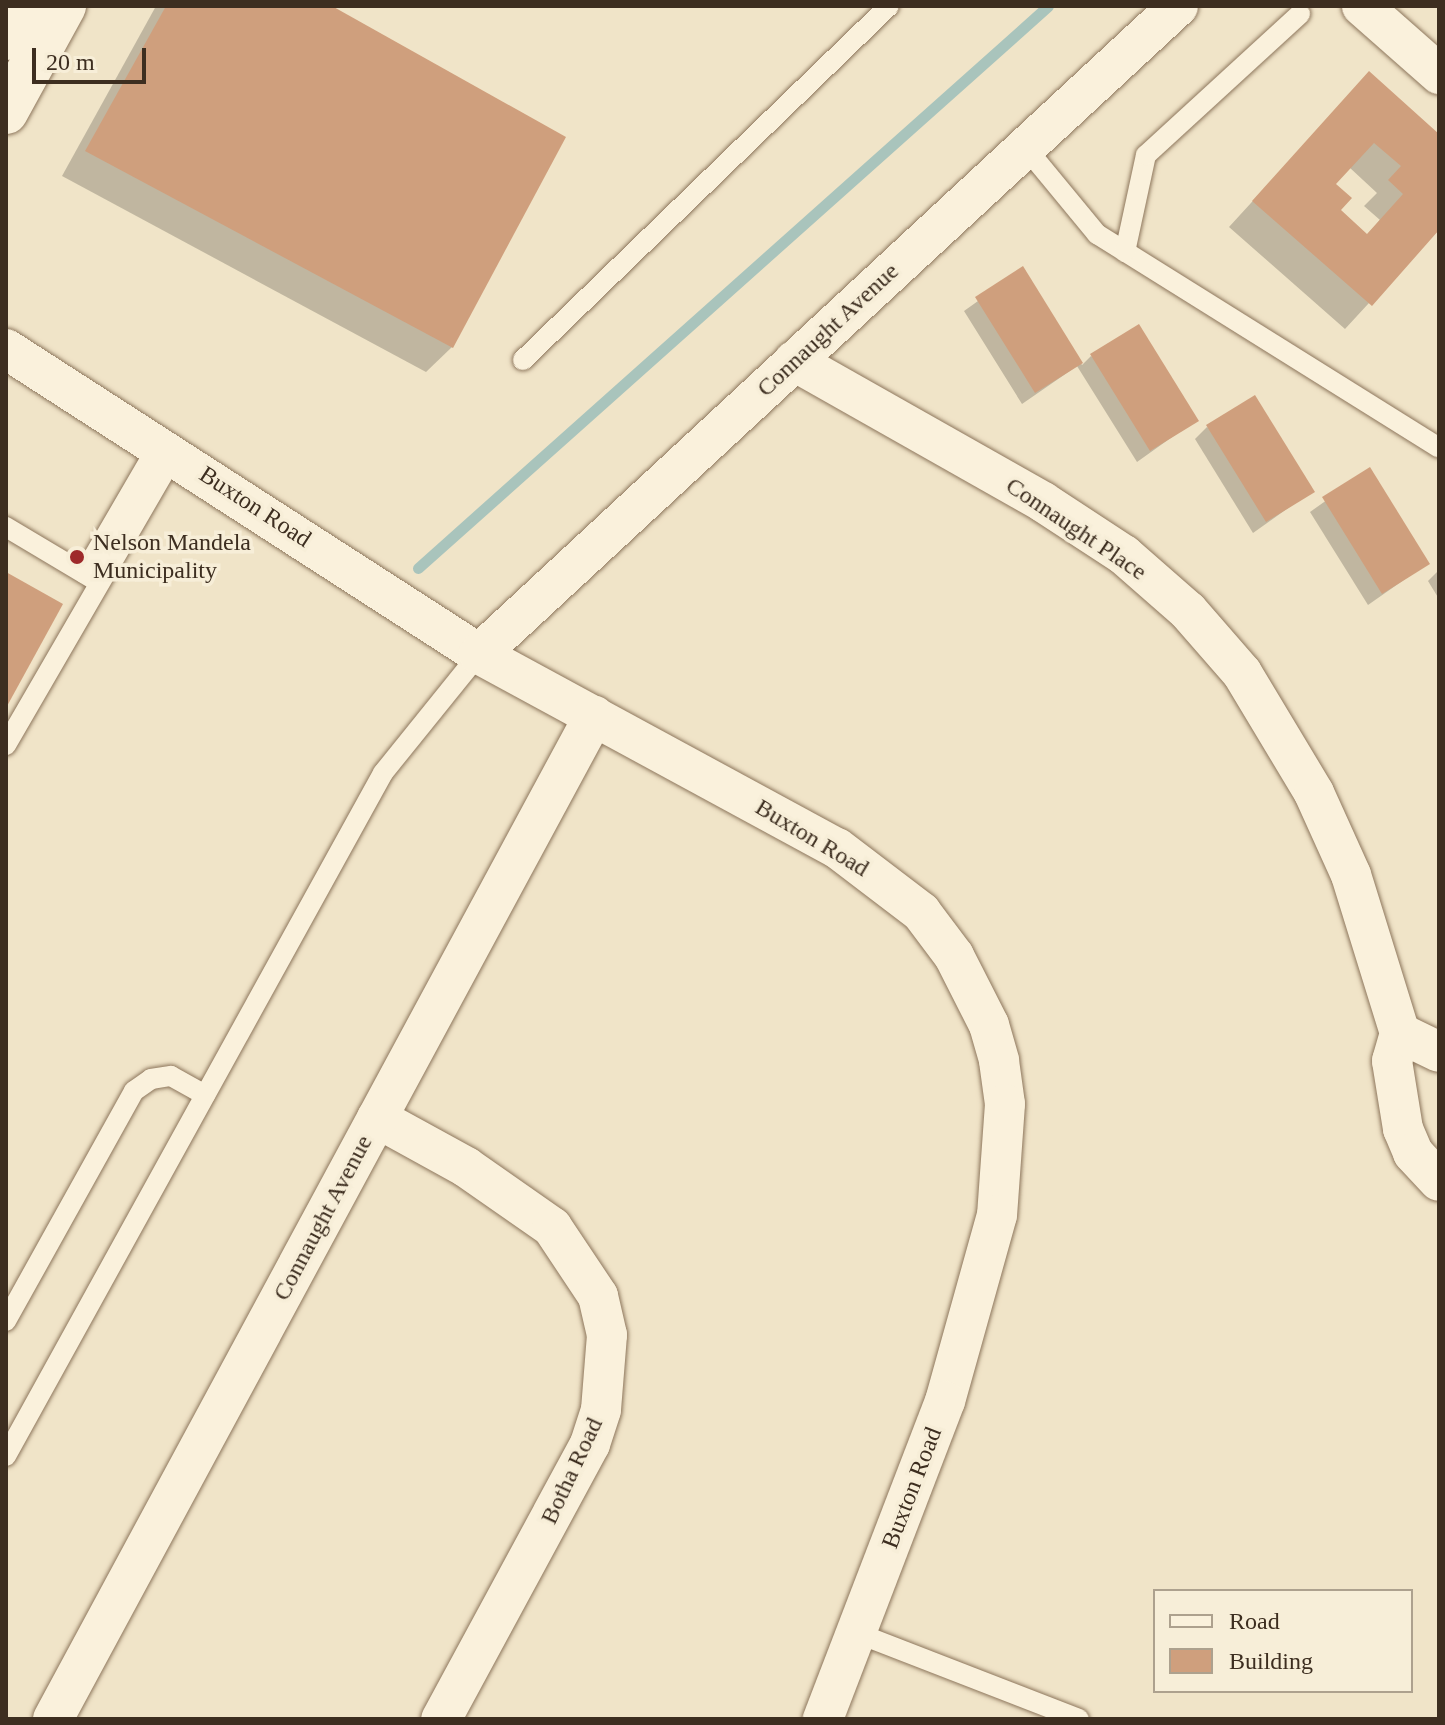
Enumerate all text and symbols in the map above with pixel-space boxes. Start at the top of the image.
scale bar [36,32,150,82]
text: 20 m [46,49,95,75]
street label: Connaught Avenue [751,257,905,403]
street label: Buxton Road [194,460,316,554]
street label: Connaught Place [1000,471,1152,587]
place label: Nelson Mandela Municipality [93,529,251,585]
marker: Nelson Mandela Municipality [68,548,86,566]
street label: Buxton Road [750,793,874,883]
street label: Connaught Avenue [267,1130,379,1306]
street label: Botha Road [535,1413,609,1529]
street label: Buxton Road [876,1423,948,1553]
legend [1153,1589,1413,1693]
text: Road [1229,1608,1280,1634]
text: Building [1229,1648,1313,1674]

